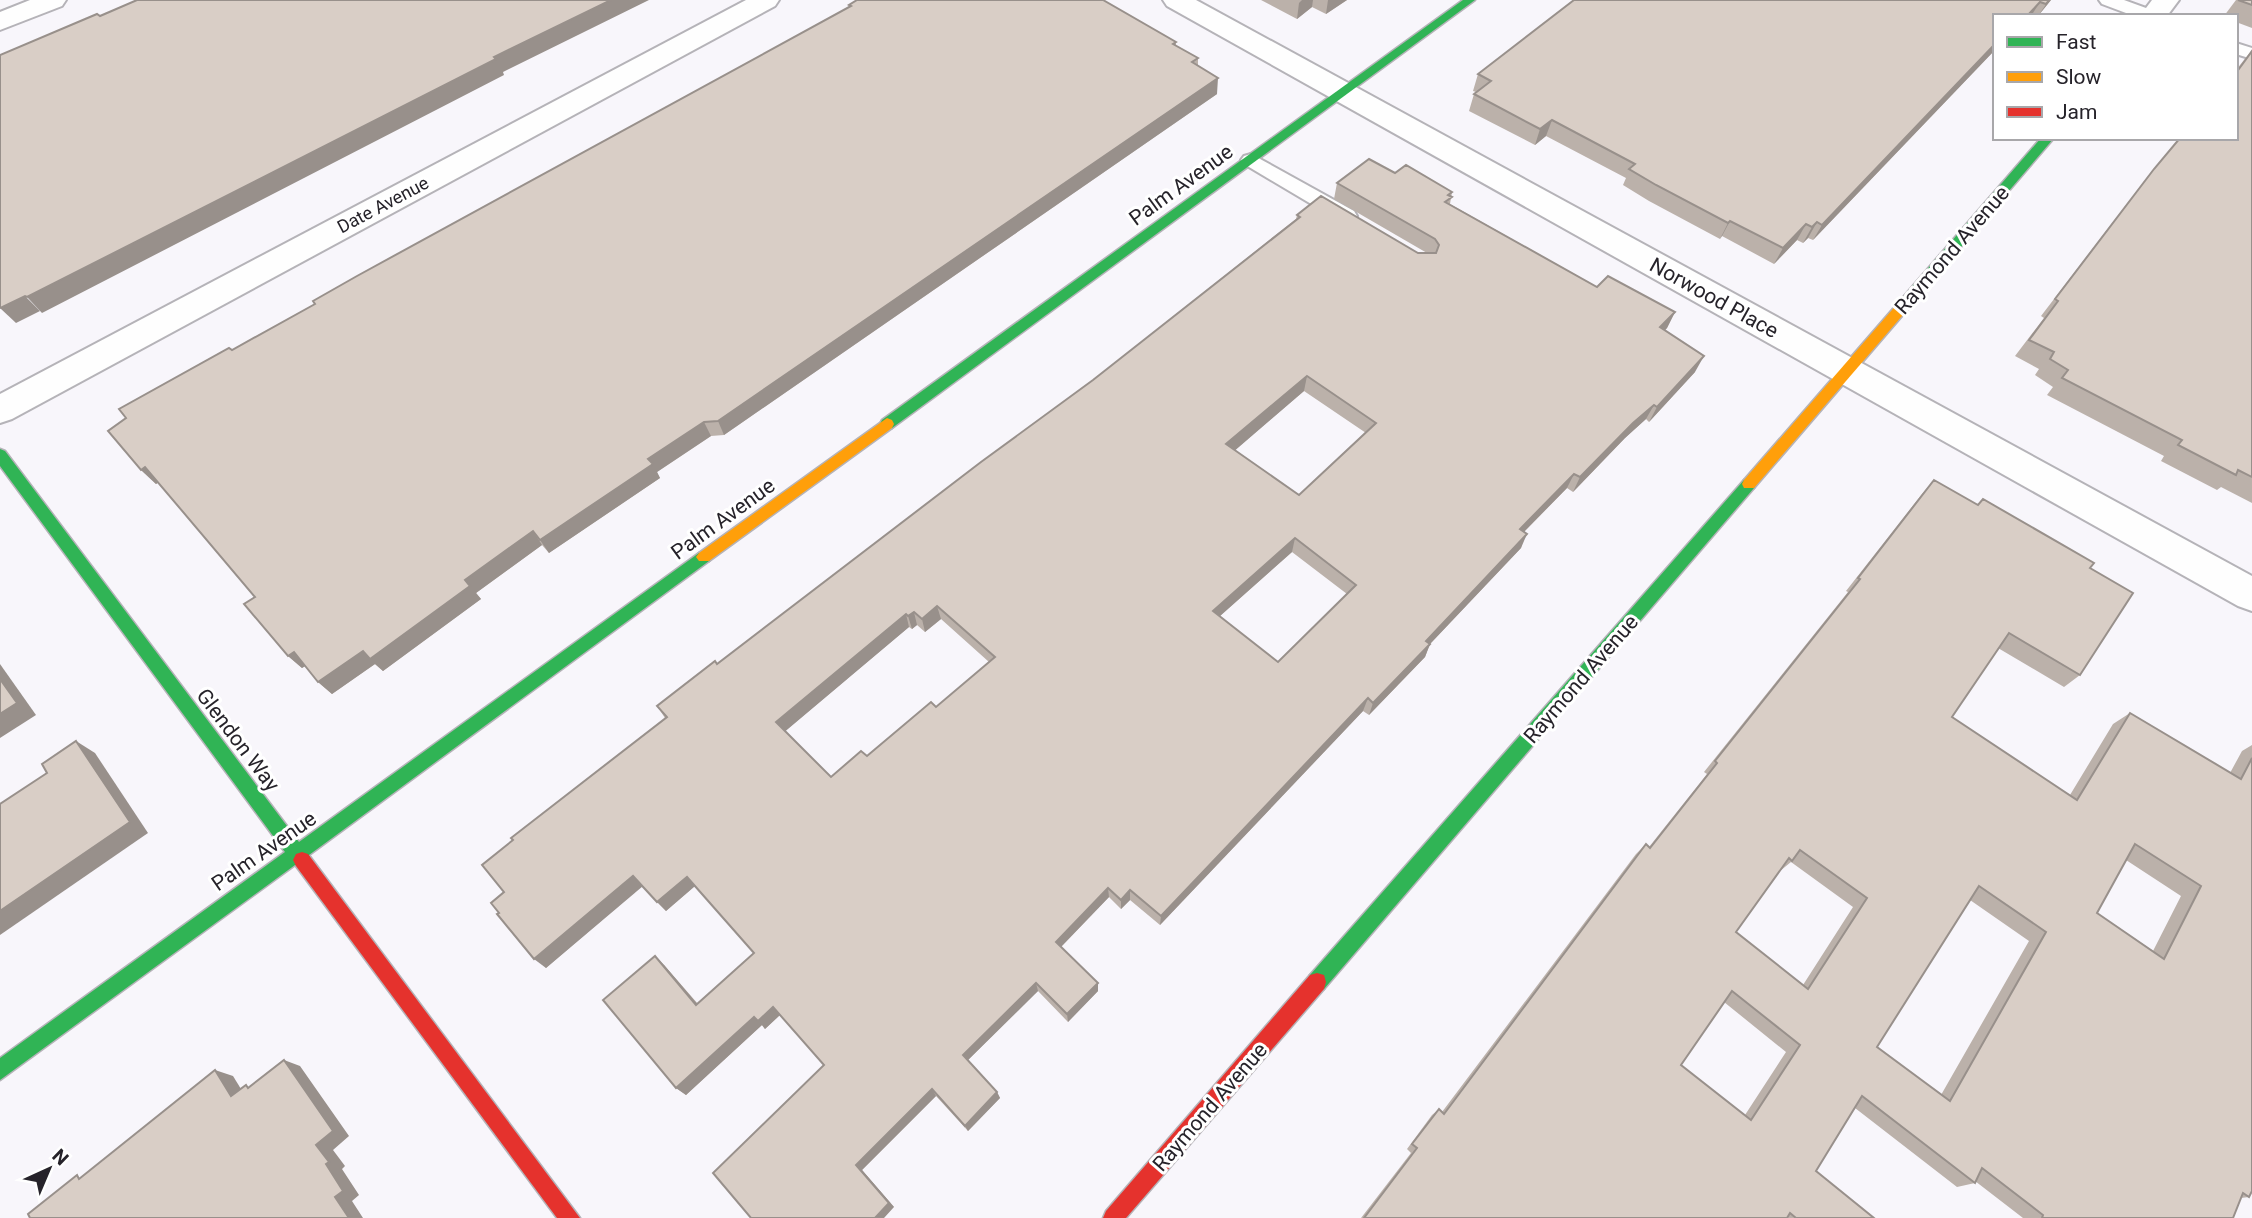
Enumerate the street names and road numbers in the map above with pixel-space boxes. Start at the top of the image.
street label: Palm Avenue [1125,139,1237,231]
street label: Date Avenue [334,172,432,237]
street label: Raymond Avenue [1890,181,2014,319]
street label: Norwood Place [1646,253,1782,343]
street label: Palm Avenue [667,473,779,565]
street label: Raymond Avenue [1519,610,1643,748]
street label: Glendon Way [192,684,284,796]
street label: Palm Avenue [207,806,321,896]
street label: Raymond Avenue [1148,1038,1272,1176]

